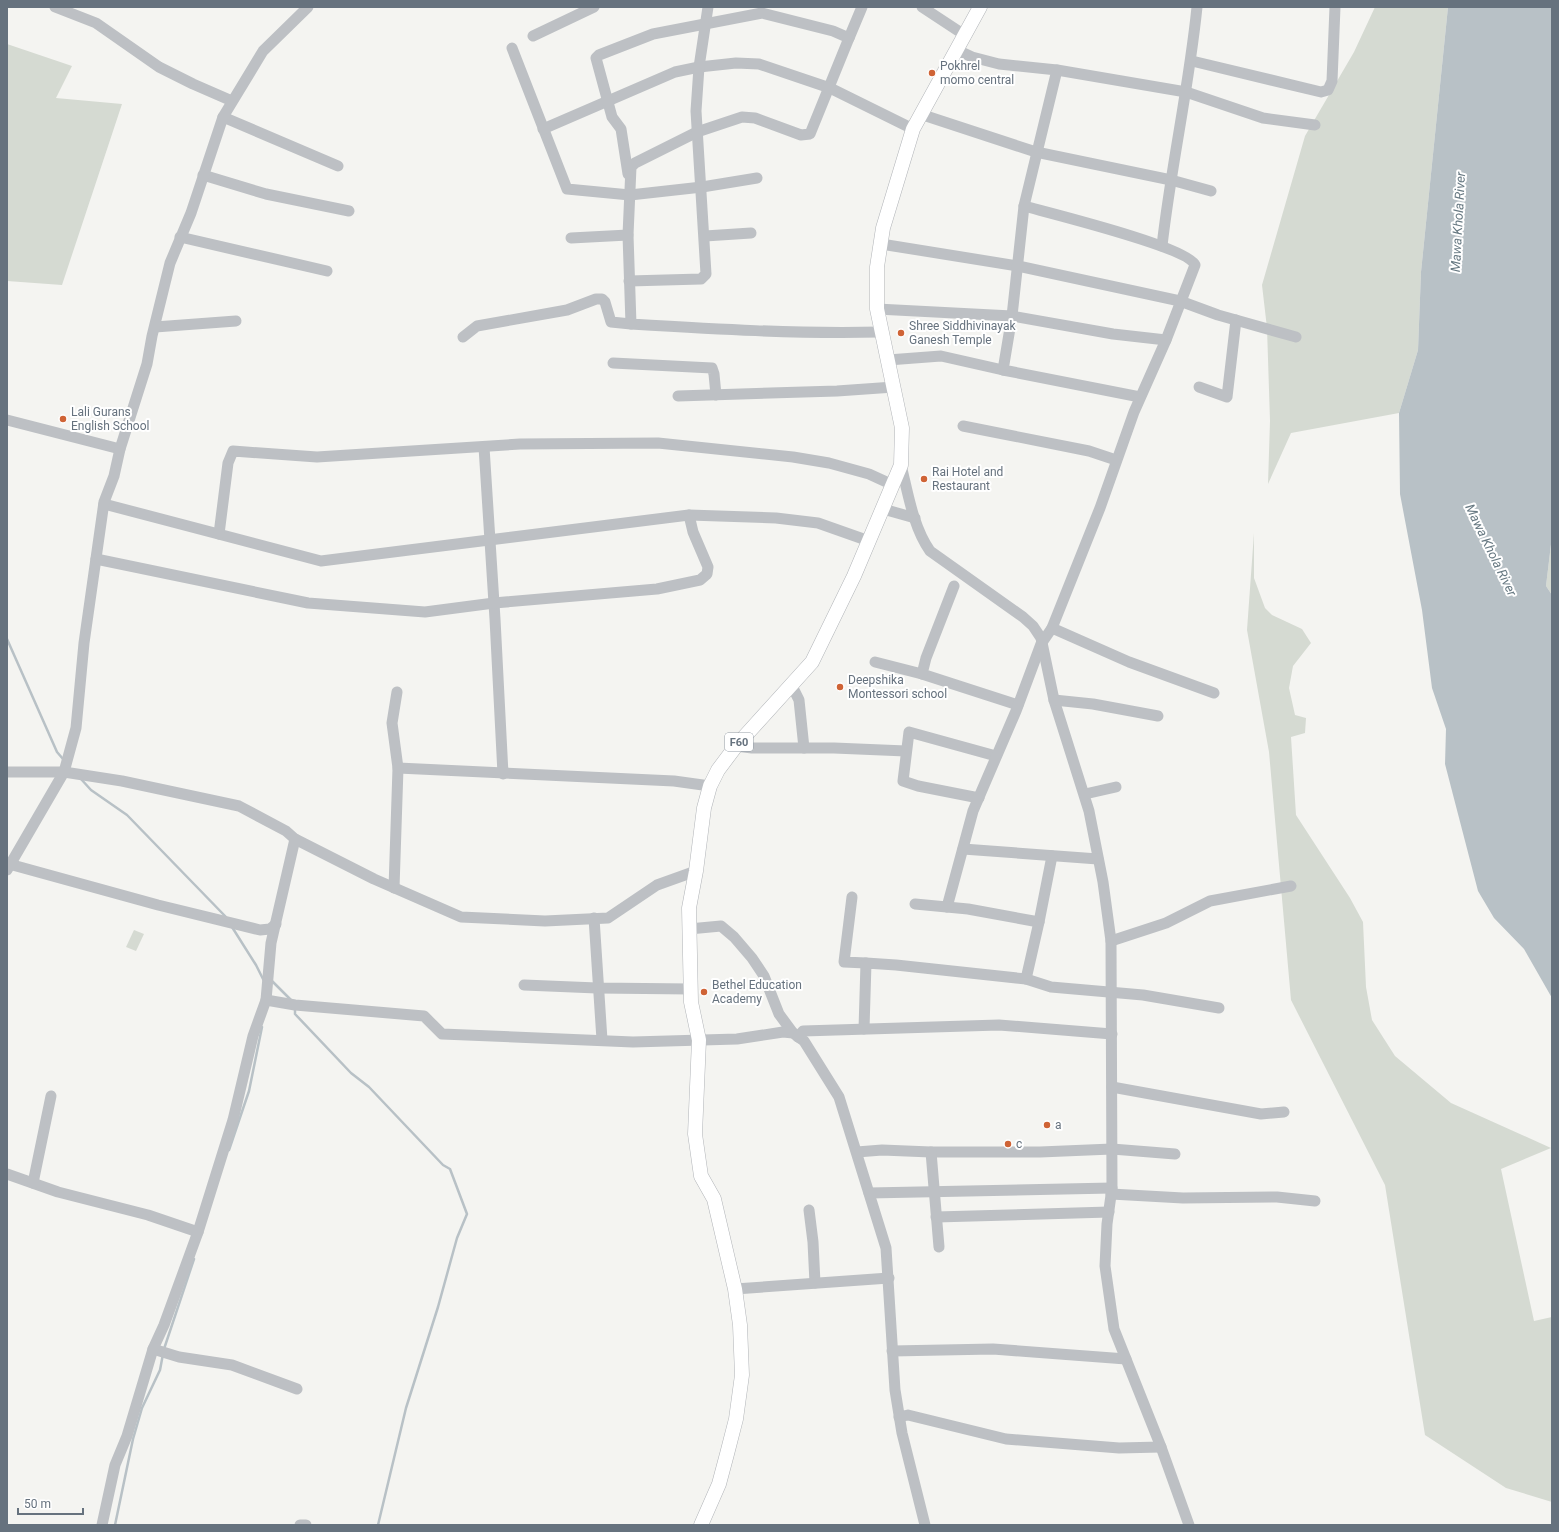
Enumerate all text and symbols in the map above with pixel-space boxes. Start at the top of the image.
place label: Pokhrel momo central [940,59,1014,87]
marker: Pokhrel momo central [927,68,937,78]
water label: Mawa Khola River [1448,171,1468,273]
place label: Shree Siddhivinayak Ganesh Temple [909,319,1016,347]
marker: Shree Siddhivinayak Ganesh Temple [896,328,906,338]
place label: Lali Gurans English School [71,405,149,433]
marker: Lali Gurans English School [58,414,68,424]
place label: Rai Hotel and Restaurant [932,465,1003,493]
marker: Rai Hotel and Restaurant [919,474,929,484]
water label: Mawa Khola River [1462,502,1520,599]
place label: Deepshika Montessori school [848,673,947,701]
marker: Deepshika Montessori school [835,682,845,692]
road number: F60 [725,733,753,751]
place label: Bethel Education Academy [712,978,802,1006]
marker: Bethel Education Academy [699,987,709,997]
place label: a [1055,1118,1062,1132]
marker: a [1042,1120,1052,1130]
place label: c [1016,1137,1022,1151]
marker: c [1003,1139,1013,1149]
scale bar [18,1490,83,1516]
text: 50 m [24,1497,51,1511]

